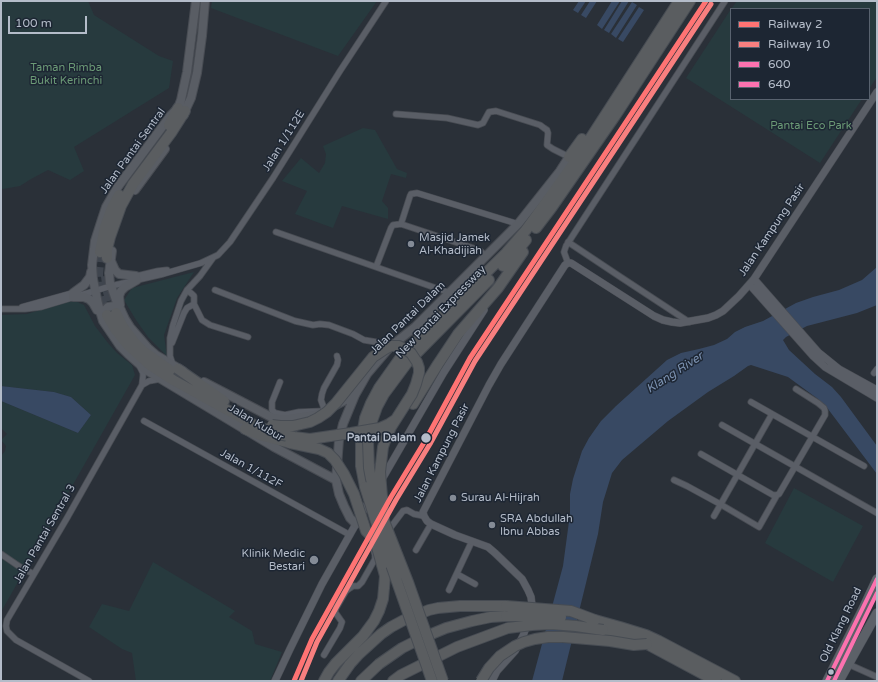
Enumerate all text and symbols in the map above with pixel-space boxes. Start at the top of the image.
scale bar [10,8,89,34]
legend [730,8,870,100]
text: 100 m [15,16,52,30]
text: Railway 2 [768,17,822,31]
text: Railway 10 [768,37,830,51]
text: 600 [768,57,791,71]
park label: Taman Rimba Bukit Kerinchi [30,61,102,87]
text: 640 [768,77,791,91]
street label: Jalan Pantai Sentral [98,106,168,196]
street label: Jalan 1/112E [260,108,308,174]
park label: Pantai Eco Park [770,119,852,133]
street label: Jalan Kampung Pasir [736,181,808,279]
place label: Masjid Jamek Al-Khadijiah [419,231,490,257]
marker: Masjid Jamek Al-Khadijiah [406,239,416,249]
street label: New Pantai Expressway [393,263,489,361]
street label: Jalan Pantai Dalam [368,279,448,357]
water label: Klang River [644,349,706,397]
street label: Jalan Kubur [226,401,286,445]
street label: Jalan Kampung Pasir [411,401,473,505]
place label: Pantai Dalam [347,431,416,445]
marker: Pantai Dalam [419,431,433,445]
street label: Jalan 1/112F [218,447,284,491]
street label: Jalan Pantai Sentral 3 [11,482,79,586]
place label: Surau Al-Hijrah [461,491,540,505]
marker: Surau Al-Hijrah [448,493,458,503]
place label: SRA Abdullah Ibnu Abbas [500,512,573,538]
marker: SRA Abdullah Ibnu Abbas [487,520,497,530]
place label: Klinik Medic Bestari [242,547,305,573]
marker: Klinik Medic Bestari [308,554,320,566]
street label: Old Klang Road [817,585,865,665]
unlabelled marker [826,667,836,677]

